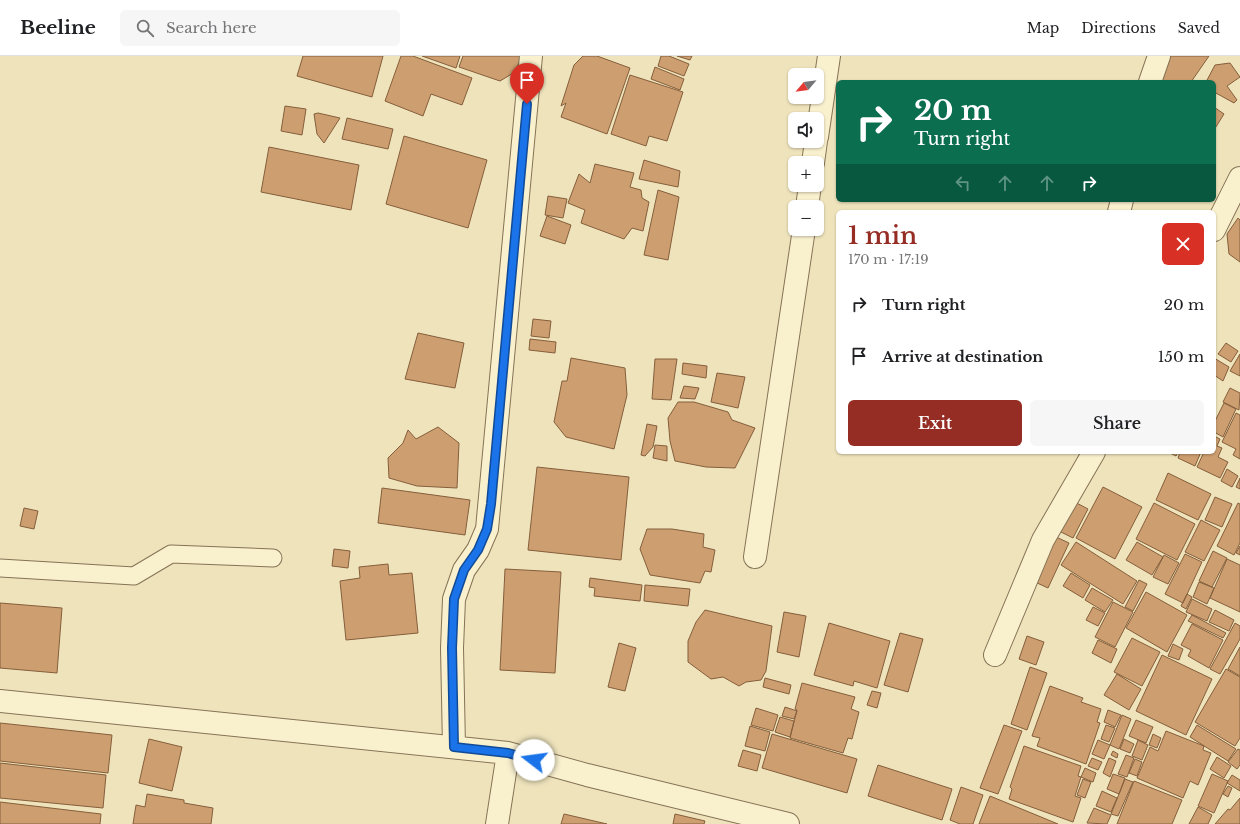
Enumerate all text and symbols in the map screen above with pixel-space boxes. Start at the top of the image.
search box [120,10,400,46]
text: Beeline [20,16,96,39]
icon: search [134,17,156,39]
text: Search here [166,18,257,37]
text: Map [1027,19,1059,37]
text: Directions [1081,19,1156,37]
text: Saved [1178,19,1220,37]
pin [510,63,544,104]
north arrow [788,68,824,104]
map controls [788,68,824,236]
icon: arrive [516,69,538,91]
text: 20 m [914,93,992,128]
icon: right [848,96,900,148]
button: sound [788,112,824,148]
text: Turn right [914,128,1010,150]
button: + [788,156,824,192]
icon: left [952,172,974,194]
icon: ahead [994,172,1016,194]
icon: ahead [1036,172,1058,194]
icon: right [1078,172,1100,194]
button: − [788,200,824,236]
text: 1 min [848,221,917,250]
button: close [1162,223,1204,265]
text: 170 m · 17:19 [848,251,929,268]
icon: right [848,293,870,315]
text: Turn right [882,295,965,314]
text: 20 m [1164,295,1204,314]
icon: arrive [848,345,870,367]
text: Arrive at destination [882,347,1043,366]
text: 150 m [1158,347,1204,366]
button: Exit [848,400,1022,446]
button: Share [1030,400,1204,446]
position arrow [513,739,555,781]

